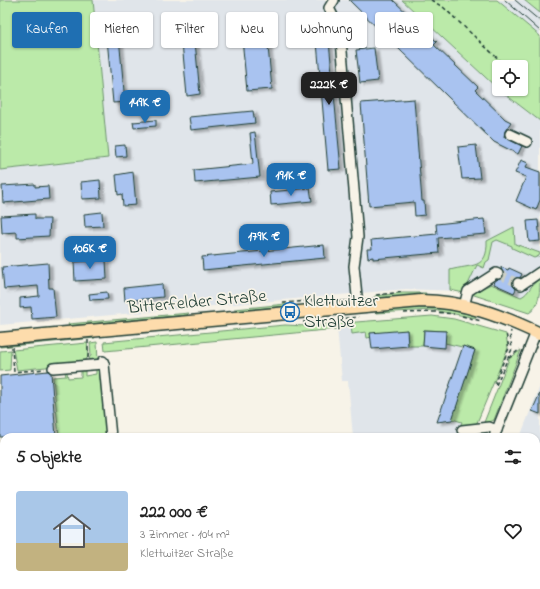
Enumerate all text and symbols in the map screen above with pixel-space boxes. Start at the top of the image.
chip: Kaufen [12,12,82,48]
chip: Mieten [90,12,153,48]
chip: Filter [161,12,218,48]
chip: Neu [226,12,278,48]
chip: Wohnung [286,12,367,48]
chip: Haus [375,12,433,48]
map controls [492,60,528,96]
button: locate [492,60,528,96]
pin: 222K € [296,72,362,106]
text: 222K € [310,75,348,94]
pin: 149K € [112,90,178,124]
text: 149K € [129,93,161,112]
pin: 191K € [258,163,324,197]
text: 191K € [276,166,306,185]
pin: 179K € [231,224,297,258]
text: 179K € [248,227,280,246]
pin: 106K € [57,236,123,270]
text: 106K € [73,239,107,258]
street label: Bitterfelder Straße [126,284,268,322]
place label: Klettwitzer Straße [304,289,379,336]
bus stop icon: Klettwitzer Straße [279,301,301,323]
text: 5 Objekte [16,445,82,470]
icon: filters [502,446,524,468]
text: 222 000 € [140,500,208,525]
icon: home [48,507,96,555]
icon: heart [502,520,524,542]
text: 3 Zimmer · 104 m² [140,525,230,544]
text: Klettwitzer Straße [140,544,233,563]

